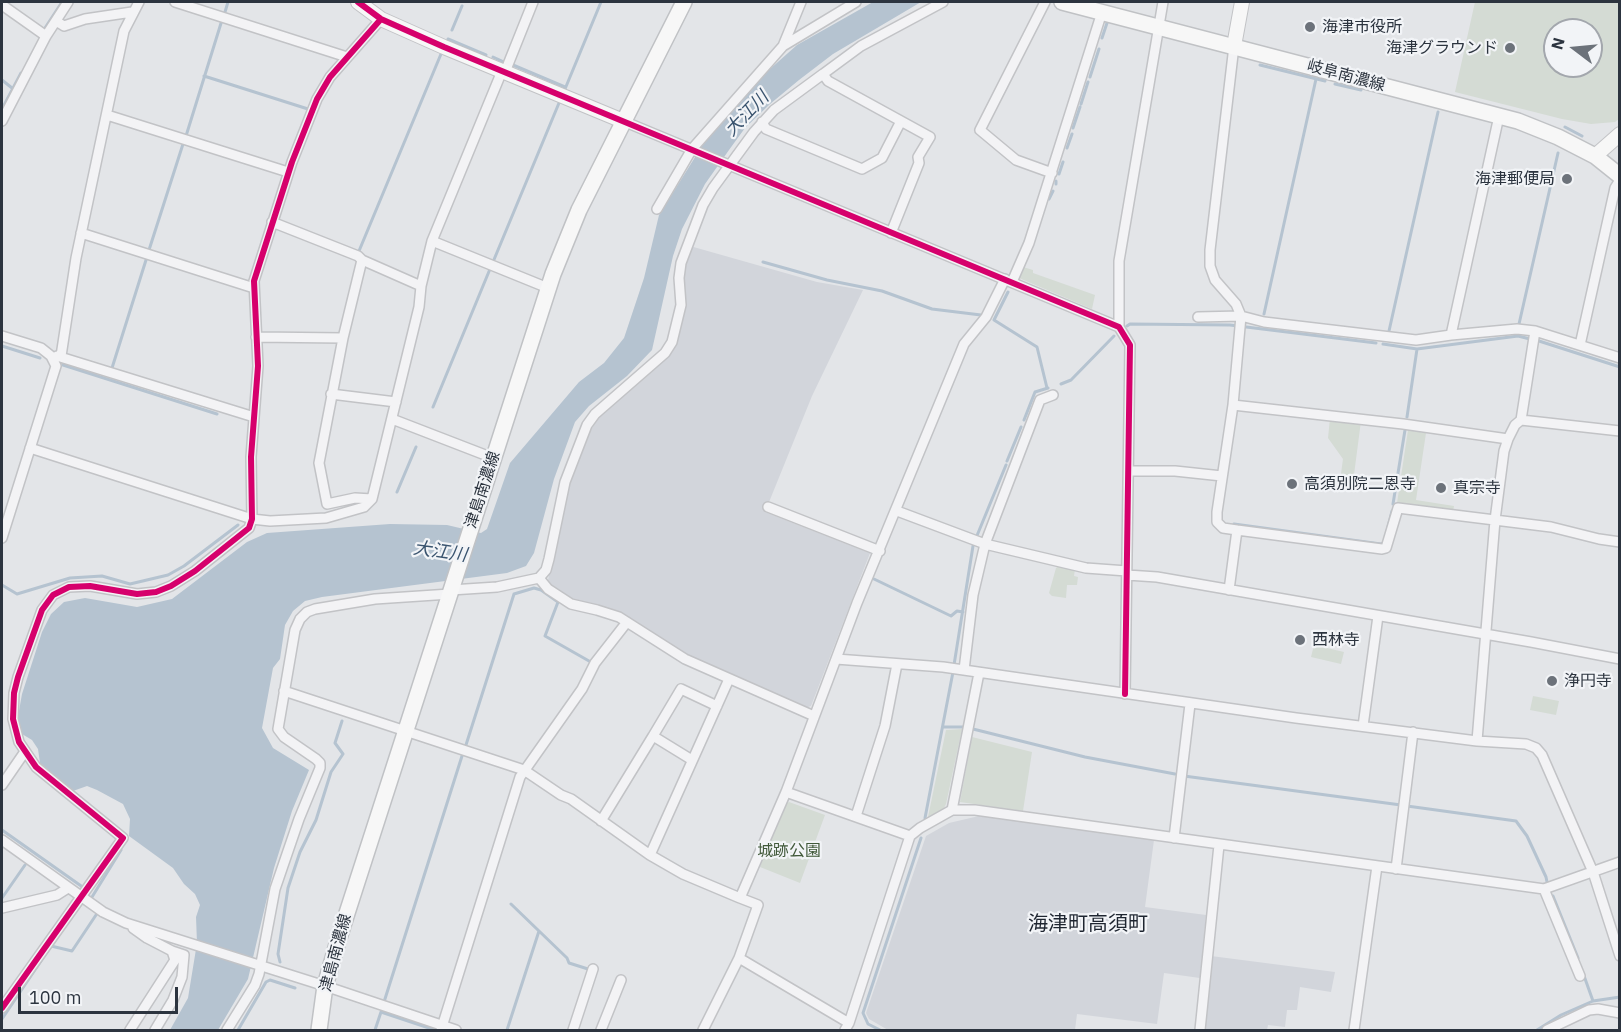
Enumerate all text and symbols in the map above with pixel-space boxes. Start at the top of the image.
place label: 海津市役所 [1322,17,1402,37]
north arrow [1543,18,1603,78]
marker: 海津市役所 [1303,20,1317,34]
text: N [1546,35,1569,52]
place label: 海津グラウンド [1386,38,1498,58]
marker: 海津グラウンド [1503,41,1517,55]
street label: 岐阜南濃線 [1305,56,1387,96]
water label: 大江川 [720,87,774,141]
place label: 海津郵便局 [1475,169,1555,189]
marker: 海津郵便局 [1560,172,1574,186]
street label: 津島南濃線 [462,449,504,531]
place label: 高須別院二恩寺 [1304,474,1416,494]
marker: 高須別院二恩寺 [1285,477,1299,491]
place label: 真宗寺 [1453,478,1501,498]
marker: 真宗寺 [1434,481,1448,495]
water label: 大江川 [412,538,468,566]
place label: 西林寺 [1312,630,1360,650]
marker: 西林寺 [1293,633,1307,647]
place label: 浄円寺 [1564,671,1612,691]
marker: 浄円寺 [1545,674,1559,688]
park label: 城跡公園 [757,841,821,861]
street label: 津島南濃線 [316,912,356,994]
district label: 海津町高須町 [1028,912,1148,936]
scale bar [21,975,182,1013]
text: 100 m [29,986,81,1009]

